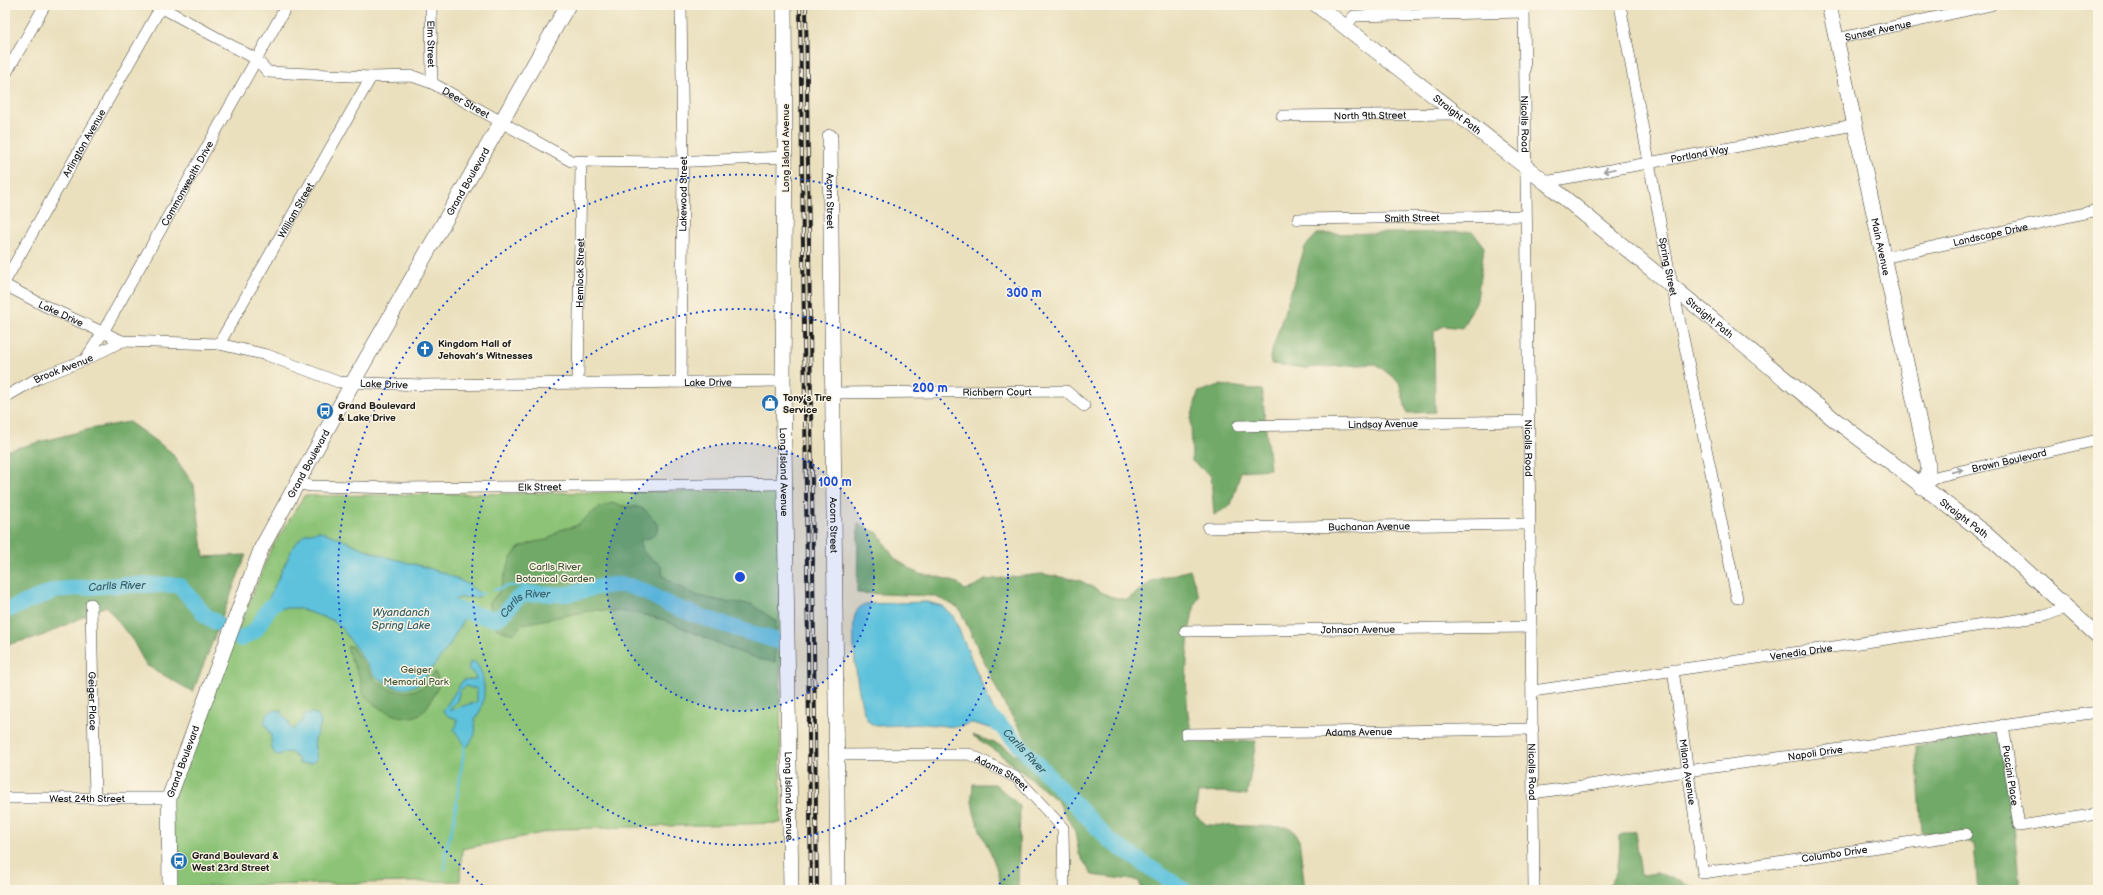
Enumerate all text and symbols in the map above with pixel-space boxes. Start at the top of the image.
street label: Sunset Avenue [1844,18,1913,44]
street label: Elm Street [424,20,437,68]
street label: Deer Street [440,85,492,121]
street label: Straight Path [1430,92,1484,138]
street label: Nicolls Road [1518,95,1531,153]
street label: Long Island Avenue [780,104,792,192]
street label: Arlington Avenue [60,107,109,179]
street label: North 9th Street [1334,110,1406,122]
street label: Commonwealth Drive [159,139,216,228]
street label: Portland Way [1670,143,1730,166]
street label: Grand Boulevard [444,146,492,218]
street label: Lakewood Street [677,156,690,232]
one-way arrow [1603,166,1616,174]
street label: Acorn Street [823,173,836,229]
street label: William Street [276,181,317,240]
street label: Smith Street [1384,212,1440,225]
street label: Main Avenue [1868,217,1892,277]
street label: Landscape Drive [1952,221,2029,249]
street label: Spring Street [1656,237,1679,297]
street label: Hemlock Street [574,238,587,308]
text: 300 m [1006,286,1042,301]
street label: Straight Path [1683,295,1736,341]
street label: Lake Drive [36,299,85,330]
place label: Kingdom Hall of Jehovah’s Witnesses [438,338,533,362]
church icon: Kingdom Hall of Jehovah’s Witnesses [415,339,435,359]
street label: Brook Avenue [32,352,95,386]
street label: Lake Drive [684,377,732,389]
street label: Lake Drive [360,378,408,391]
text: 200 m [912,381,948,396]
street label: Richbern Court [962,386,1032,399]
place label: Tony’s Tire Service [783,392,832,416]
shop icon: Tony’s Tire Service [760,393,780,413]
place label: Grand Boulevard & Lake Drive [338,400,416,424]
bus stop icon: Grand Boulevard & Lake Drive [315,401,335,421]
street label: Lindsay Avenue [1348,418,1418,431]
street label: Nicolls Road [1522,419,1534,477]
street label: Grand Boulevard [285,427,333,500]
street label: Long Island Avenue [777,427,790,517]
street label: Brown Boulevard [1971,447,2048,475]
one-way arrow [1951,467,1964,475]
text: 100 m [818,475,852,490]
street label: Elk Street [518,481,562,494]
street label: Straight Path [1937,496,1991,541]
street label: Acorn Street [827,497,839,553]
street label: Buchanan Avenue [1328,520,1410,534]
park label: Carlls River Botanical Garden [516,561,595,585]
centre of rings [733,570,747,584]
water label: Carlls River [88,579,146,594]
water label: Carlls River [497,587,552,621]
water label: Wyandanch Spring Lake [372,606,431,632]
street label: Johnson Avenue [1321,624,1395,636]
street label: Venedia Drive [1769,642,1833,663]
park label: Geiger Memorial Park [383,664,449,688]
street label: Geiger Place [85,671,99,731]
street label: Grand Boulevard [165,724,202,800]
water label: Carlls River [1000,726,1049,777]
street label: Adams Avenue [1325,726,1393,739]
street label: Milano Avenue [1676,738,1698,806]
street label: Nicolls Road [1525,743,1538,801]
street label: Napoli Drive [1787,744,1844,763]
street label: Puccini Place [1999,744,2021,807]
street label: Long Island Avenue [782,751,795,841]
street label: Adams Street [973,753,1031,793]
street label: West 24th Street [49,793,125,805]
street label: Columbo Drive [1801,844,1868,865]
place label: Grand Boulevard & West 23rd Street [192,850,279,874]
bus stop icon: Grand Boulevard & West 23rd Street [169,851,189,871]

